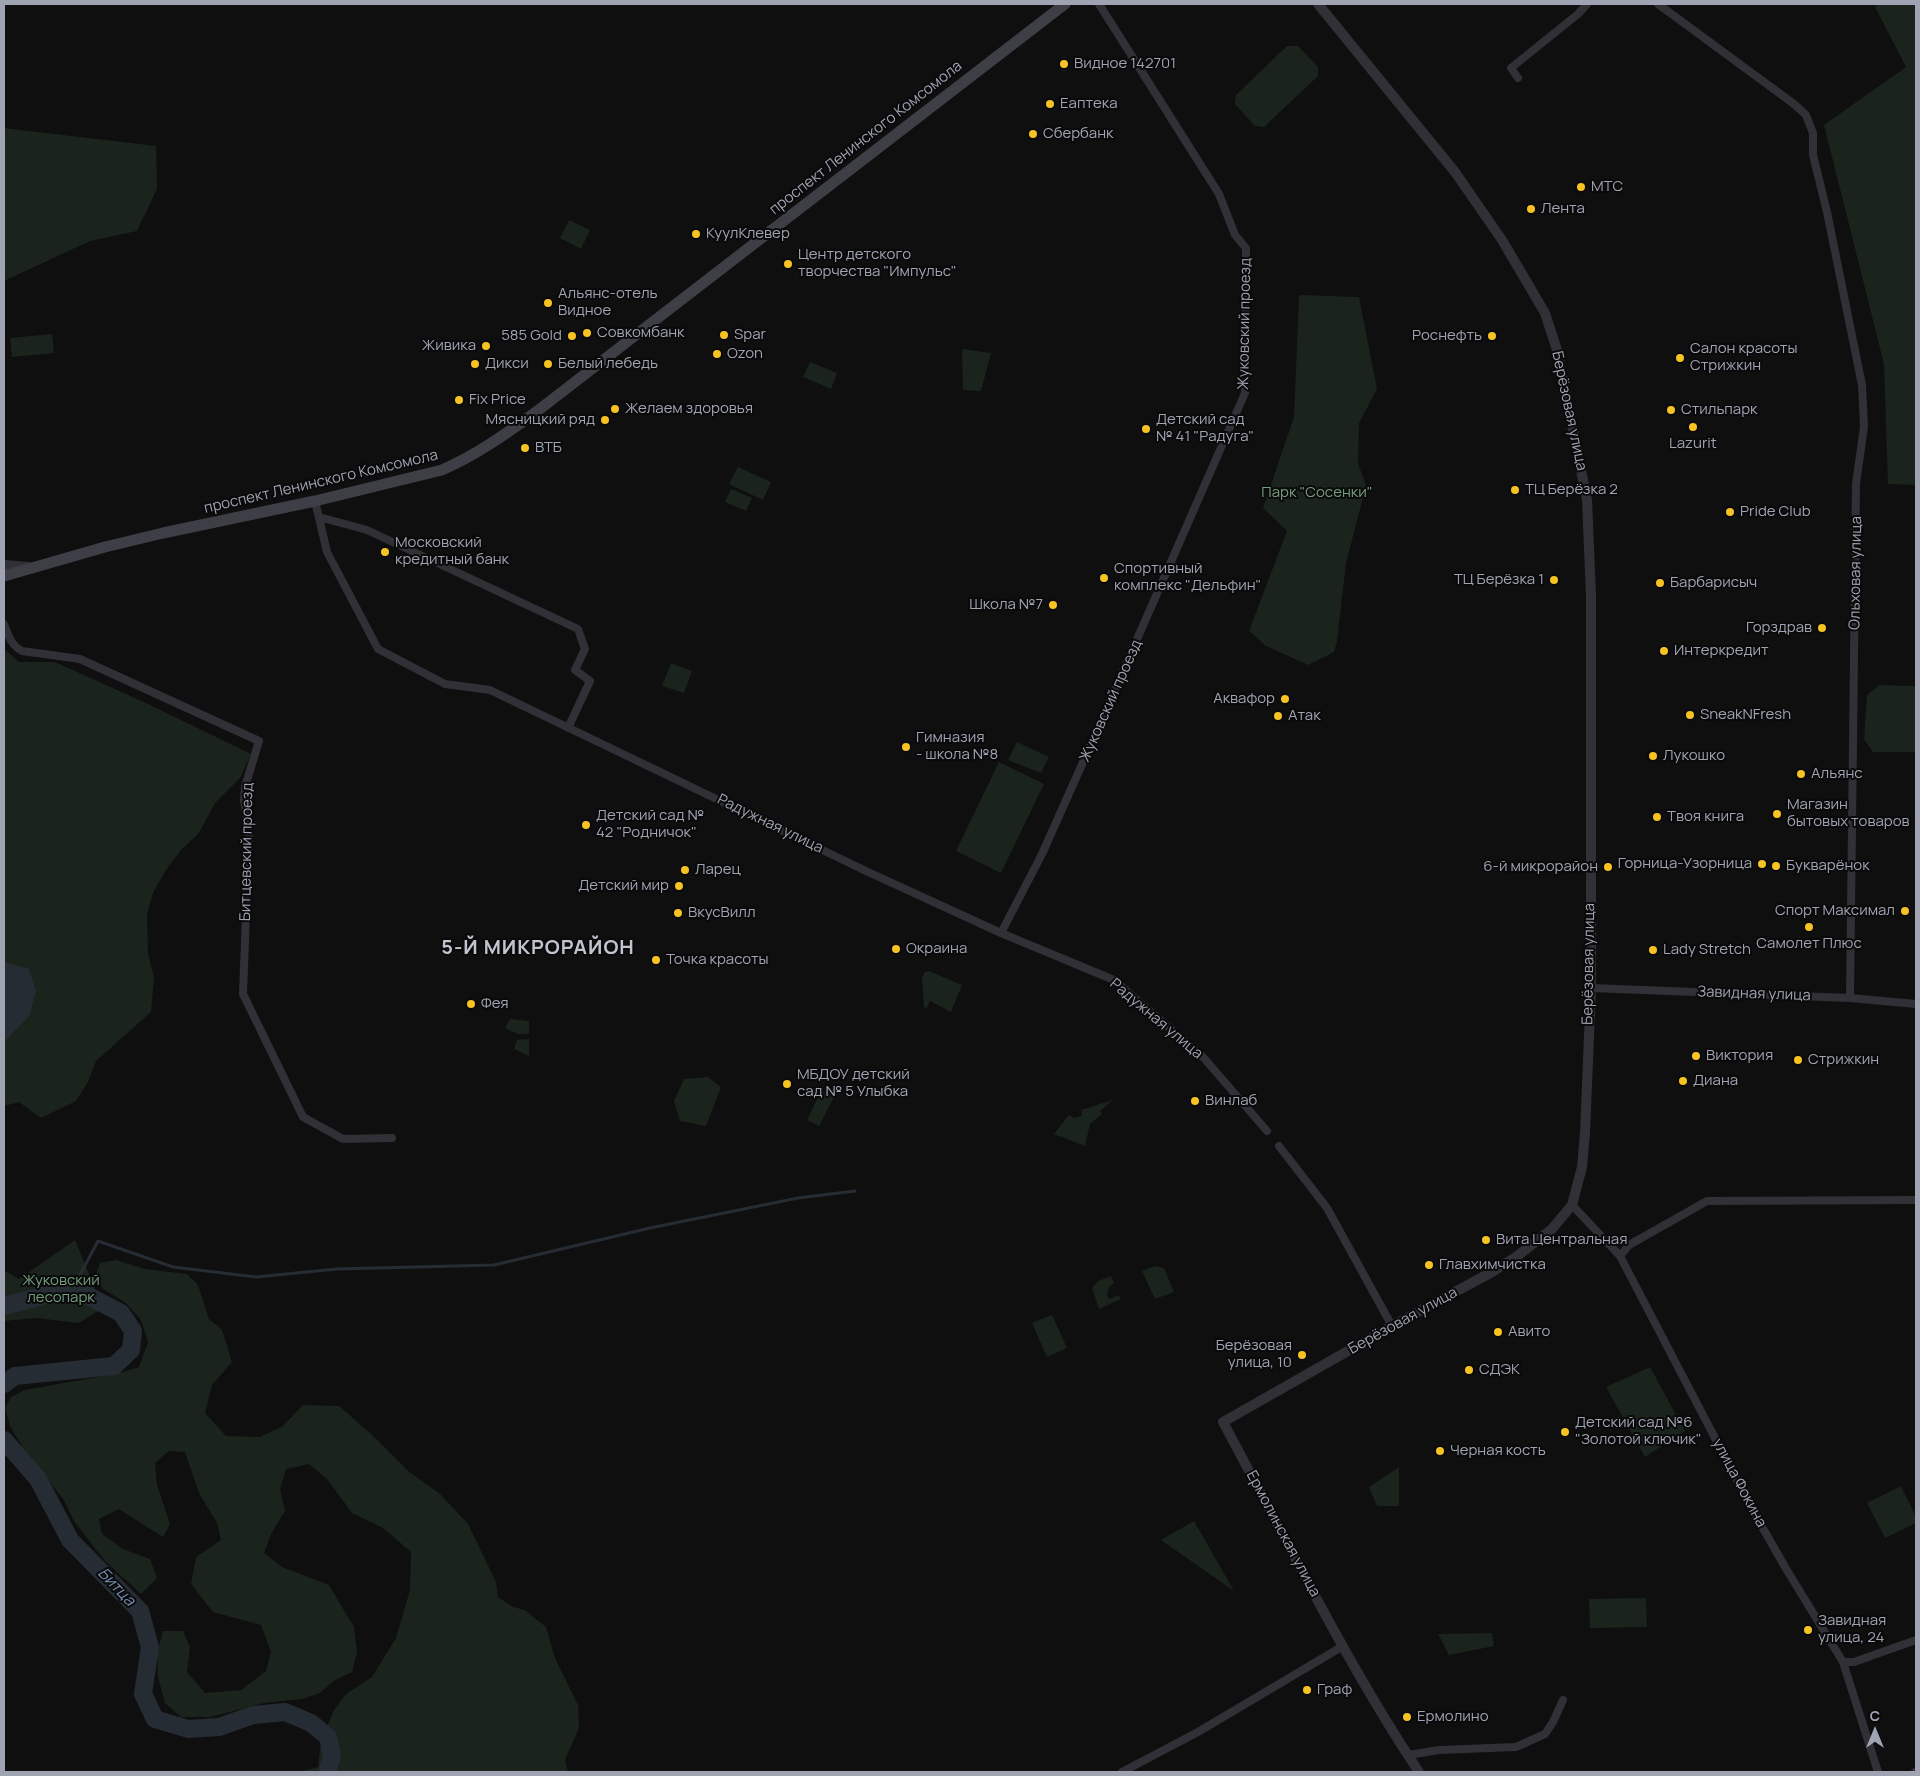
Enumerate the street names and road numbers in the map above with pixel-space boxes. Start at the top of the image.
street label: проспект Ленинского Комсомола [766,57,966,219]
street label: Жуковский проезд [1235,258,1255,390]
street label: Берёзовая улица [1548,350,1590,472]
street label: проспект Ленинского Комсомола [202,446,440,518]
street label: Ольховая улица [1846,516,1866,630]
street label: Жуковский проезд [1076,637,1146,765]
street label: Битцевский проезд [237,783,257,921]
street label: Радужная улица [714,791,826,857]
street label: Берёзовая улица [1579,903,1599,1025]
street label: Радужная улица [1106,975,1206,1063]
street label: Завидная улица [1697,983,1811,1005]
street label: Берёзовая улица [1345,1284,1461,1358]
street label: улица Фокина [1708,1435,1770,1531]
street label: Ермолинская улица [1242,1468,1324,1600]

